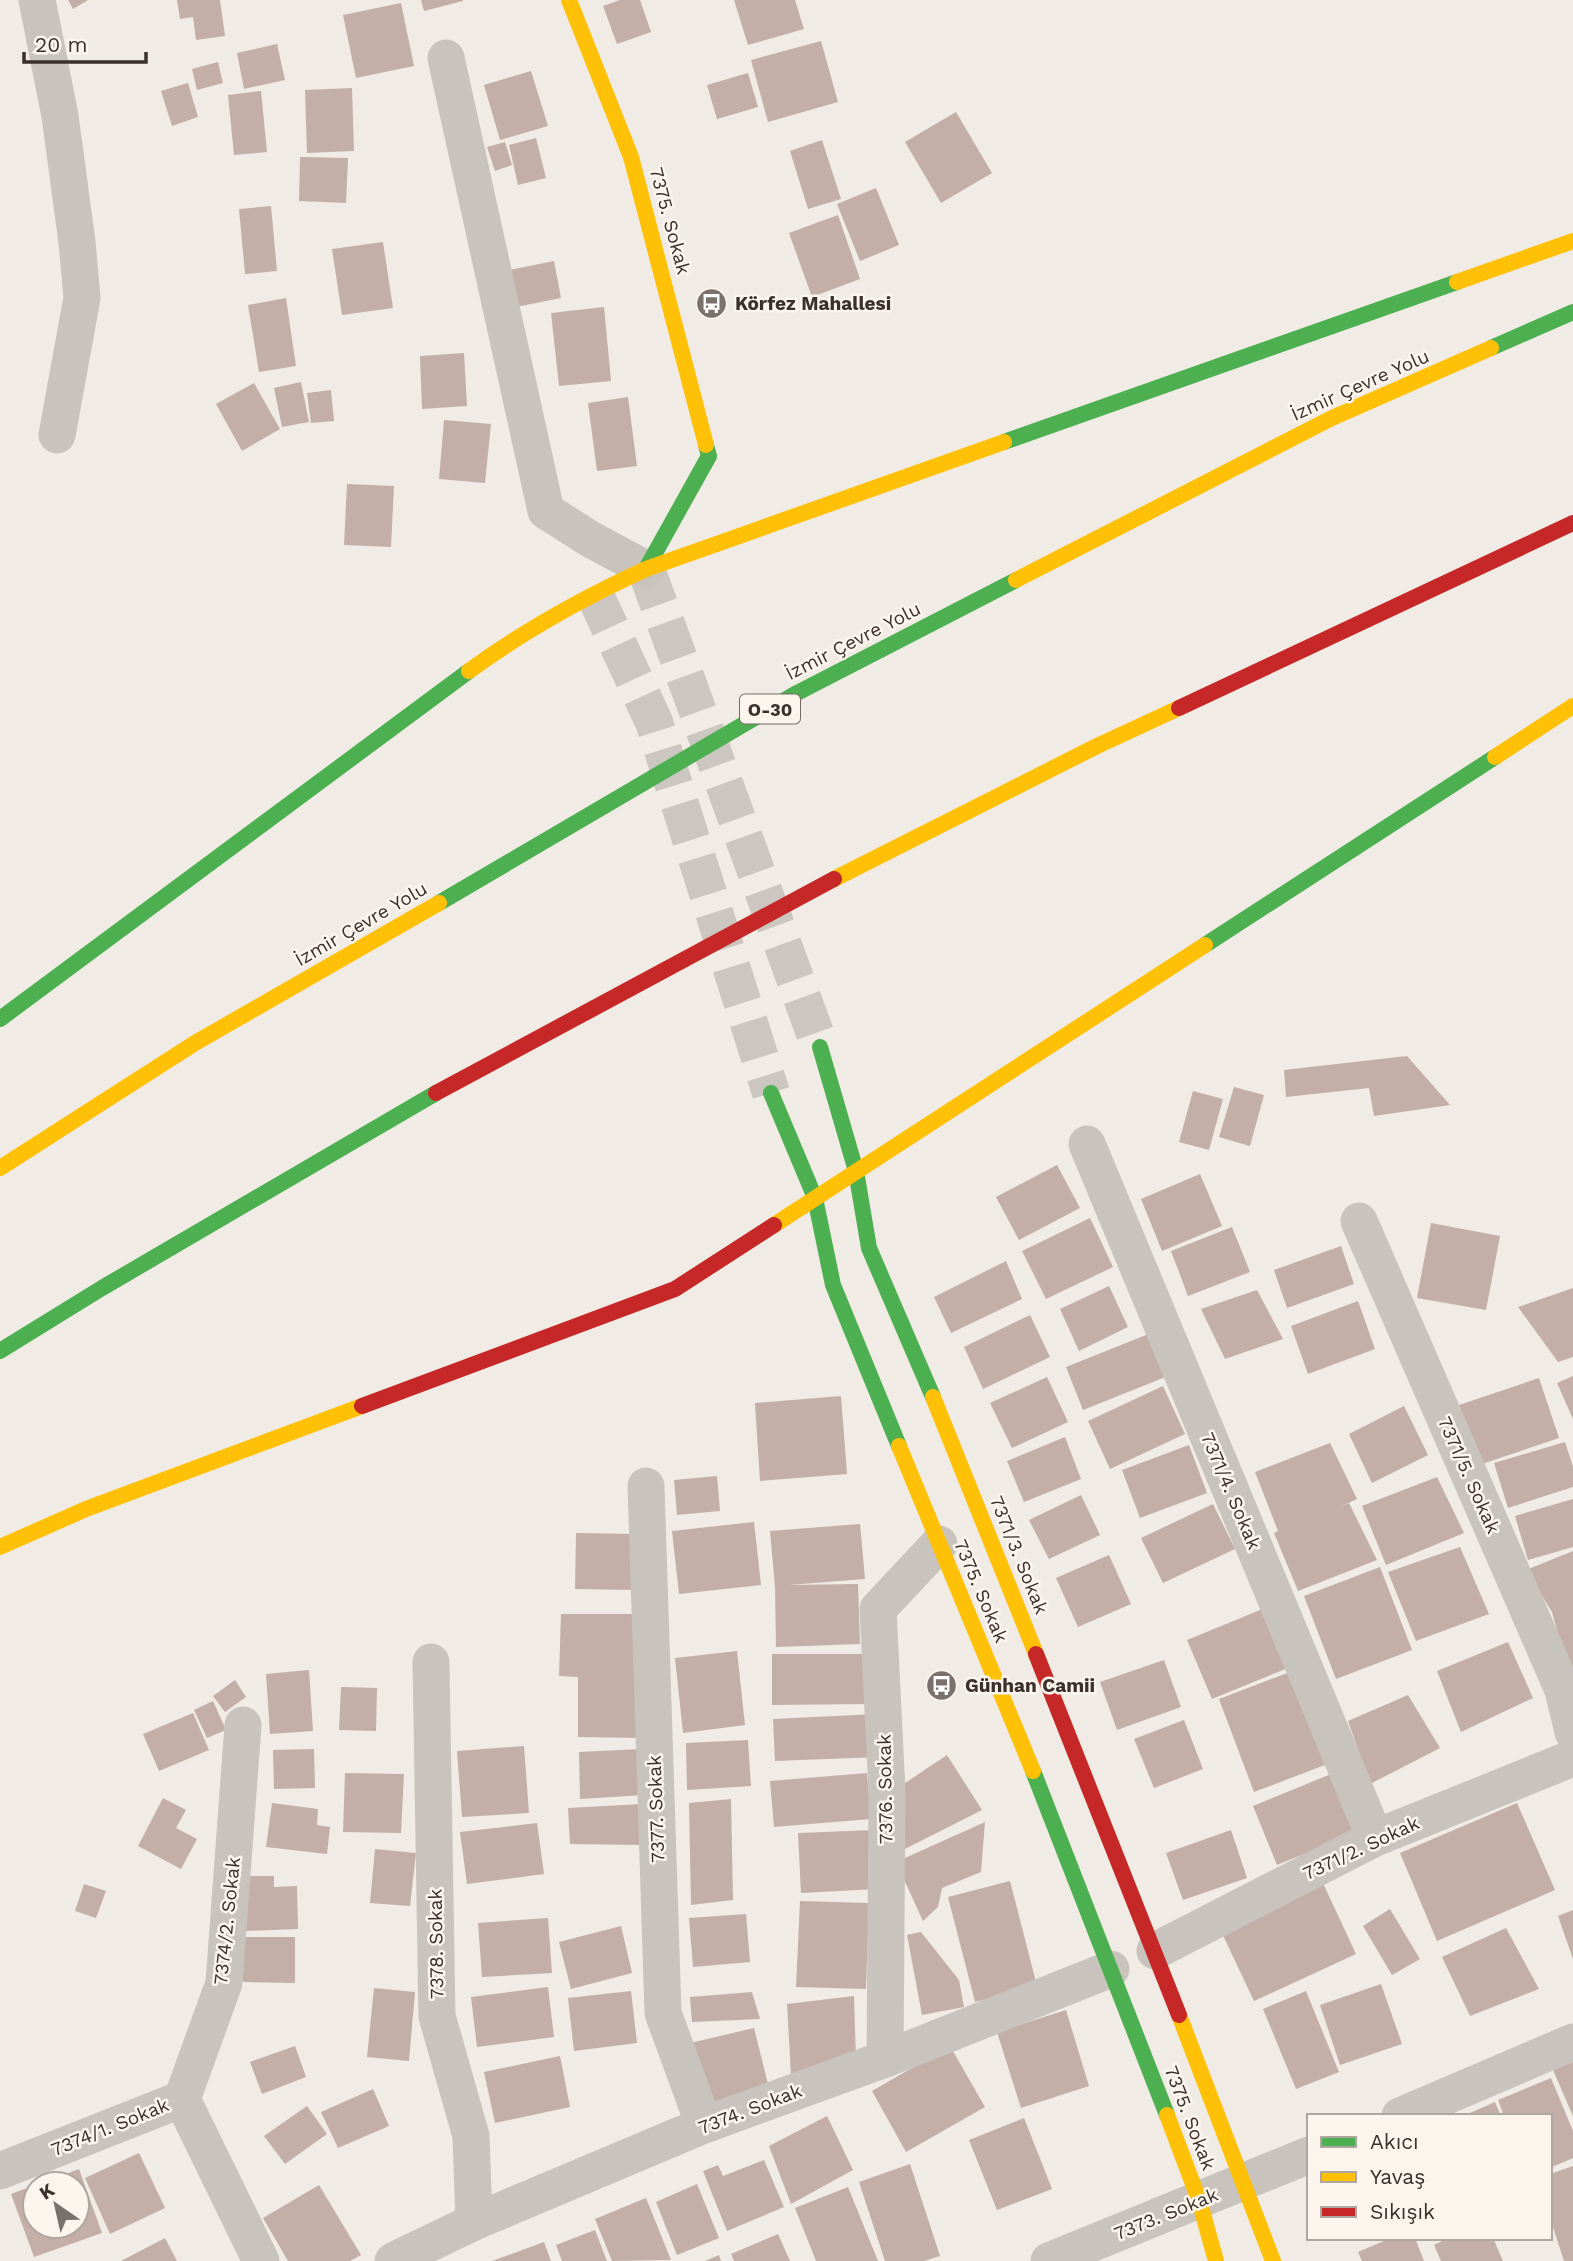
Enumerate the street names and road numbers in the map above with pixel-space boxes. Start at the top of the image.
street label: 7375. Sokak [645,165,695,277]
street label: İzmir Çevre Yolu [1287,344,1433,426]
street label: İzmir Çevre Yolu [782,597,924,685]
road number: O-30 [740,694,800,724]
street label: İzmir Çevre Yolu [291,877,431,971]
street label: 7371/5. Sokak [1433,1413,1505,1537]
street label: 7371/4. Sokak [1196,1429,1266,1553]
street label: 7371/3. Sokak [985,1492,1053,1618]
street label: 7375. Sokak [949,1536,1013,1646]
street label: 7376. Sokak [873,1734,897,1844]
street label: 7377. Sokak [643,1755,669,1863]
street label: 7371/2. Sokak [1299,1811,1423,1885]
street label: 7374/2. Sokak [209,1856,245,1986]
street label: 7378. Sokak [424,1888,448,1999]
street label: 7375. Sokak [1160,2063,1221,2174]
street label: 7374. Sokak [695,2079,805,2139]
street label: 7374/1. Sokak [48,2093,172,2161]
street label: 7373. Sokak [1111,2183,1221,2245]

